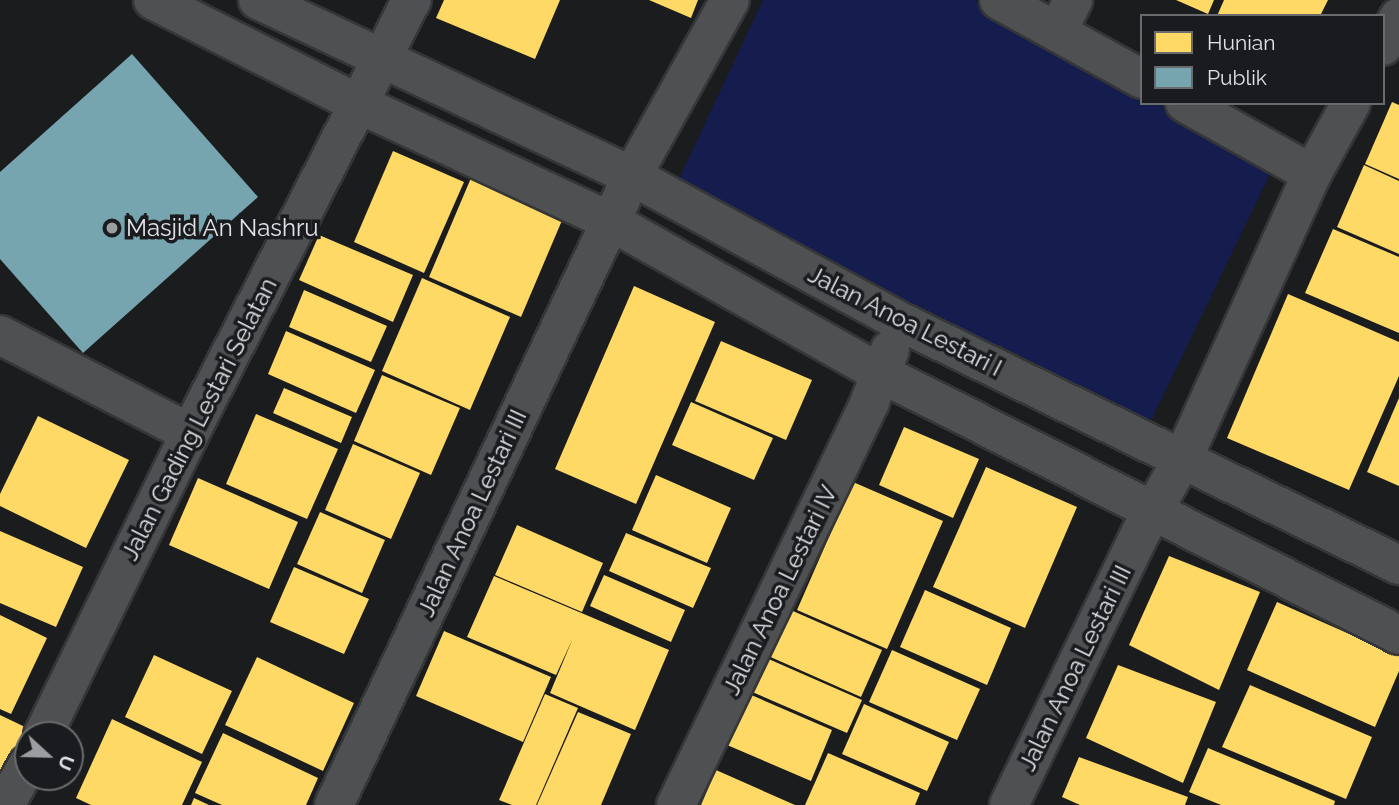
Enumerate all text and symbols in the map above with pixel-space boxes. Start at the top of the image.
legend [1140,14,1385,105]
text: Hunian [1207,30,1275,55]
text: Publik [1207,65,1267,90]
place label: Masjid An Nashru [126,214,319,242]
marker: Masjid An Nashru [104,220,120,236]
street label: Jalan Anoa Lestari I [803,260,1007,382]
street label: Jalan Gading Lestari Selatan [115,273,283,565]
street label: Jalan Anoa Lestari III [411,405,533,621]
street label: Jalan Anoa Lestari IV [717,480,843,700]
street label: Jalan Anoa Lestari III [1013,560,1137,776]
north arrow [14,721,84,791]
text: U [54,752,79,774]

